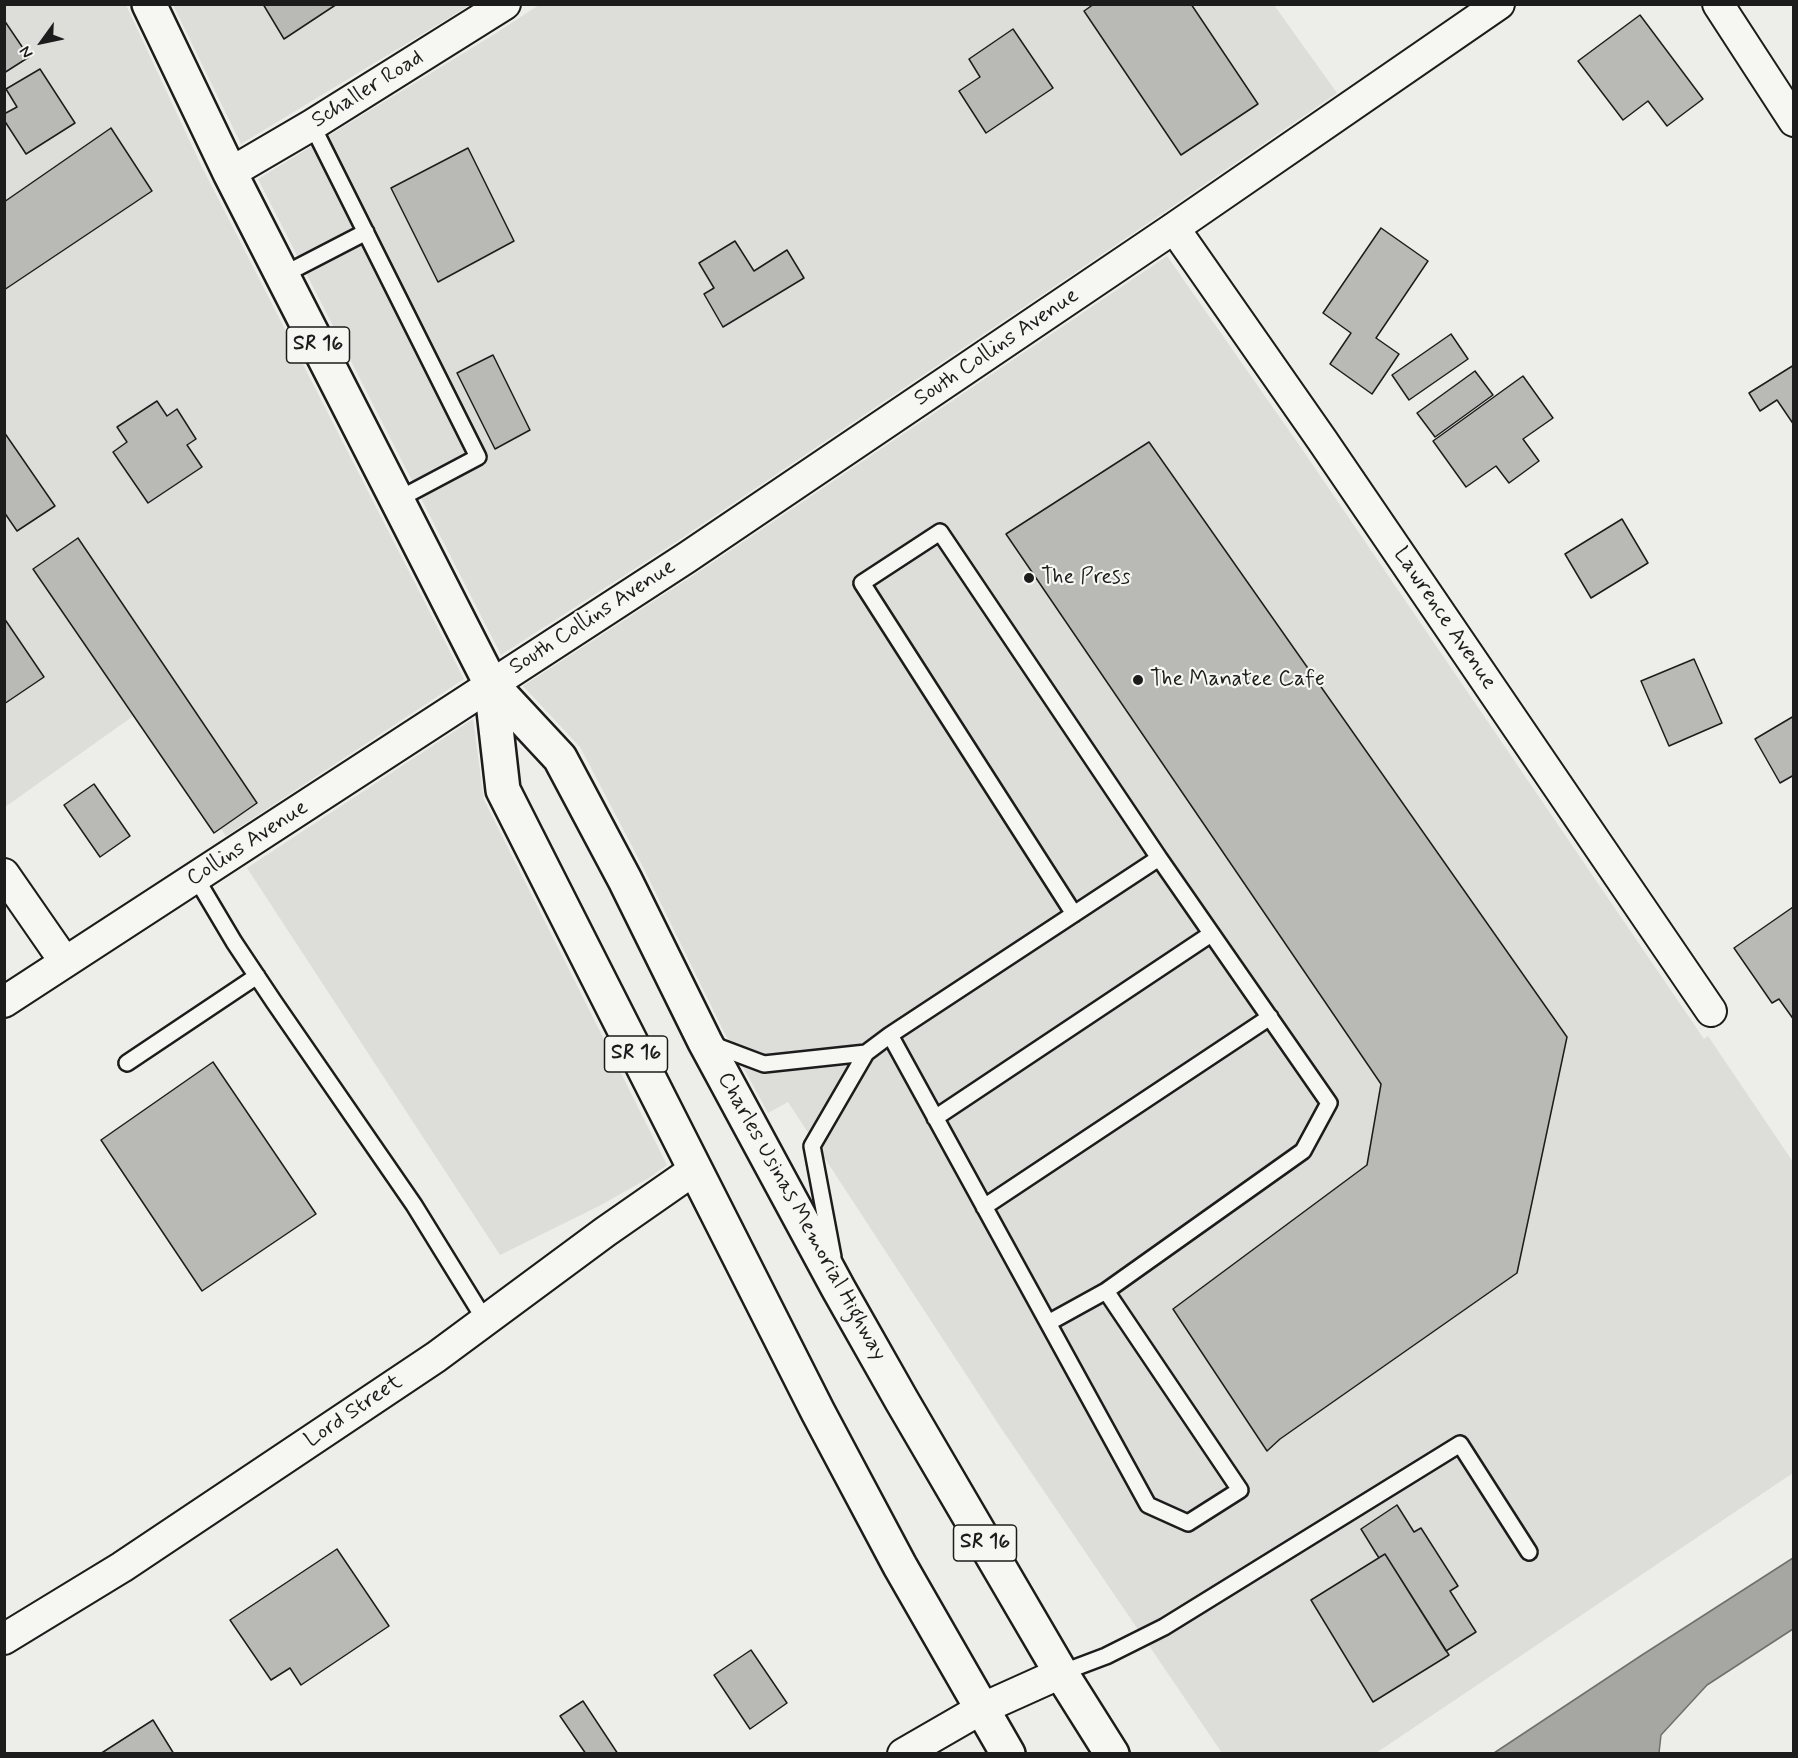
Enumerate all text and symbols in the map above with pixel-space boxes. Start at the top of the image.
north arrow [12,12,72,72]
text: N [15,42,38,62]
street label: Schaller Road [307,45,429,135]
street label: South Collins Avenue [910,283,1084,413]
road number: SR 16 [286,327,350,363]
street label: Lawrence Avenue [1387,543,1501,695]
street label: South Collins Avenue [505,554,681,682]
place label: The Press [1041,565,1130,591]
marker: The Press [1022,571,1036,585]
place label: The Manatee Cafe [1150,667,1325,693]
marker: The Manatee Cafe [1131,673,1145,687]
street label: Collins Avenue [183,795,313,893]
road number: SR 16 [604,1036,668,1072]
street label: Charles Usinas Memorial Highway [711,1068,891,1366]
street label: Lord Street [300,1370,408,1454]
road number: SR 16 [954,1525,1016,1561]

